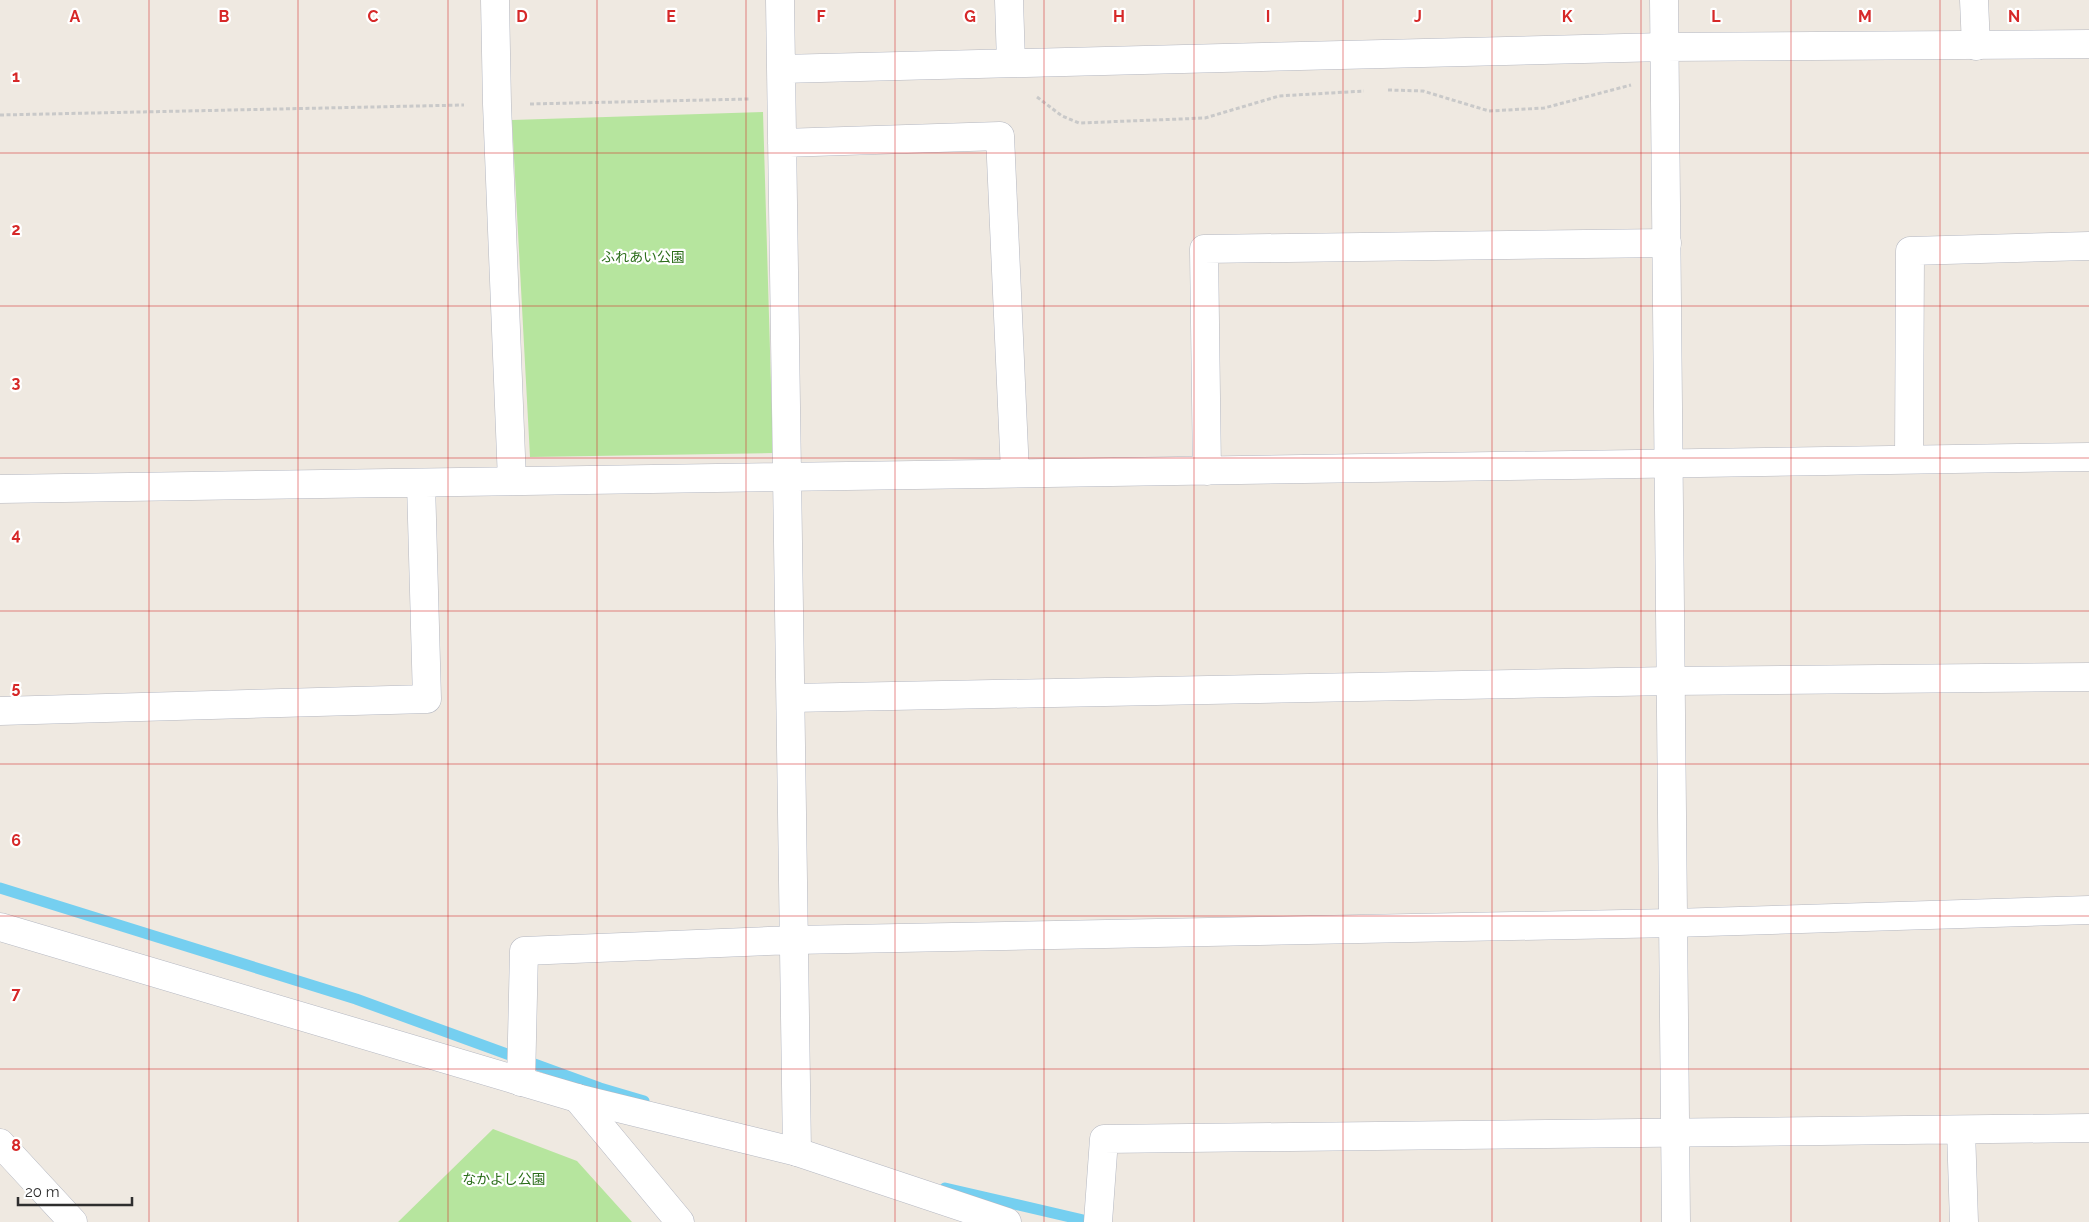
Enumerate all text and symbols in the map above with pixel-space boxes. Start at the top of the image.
text: A [70,7,81,26]
text: B [219,7,230,26]
text: C [368,7,379,26]
text: D [516,7,528,26]
text: E [666,7,676,26]
text: F [816,7,826,26]
text: G [964,7,976,26]
text: H [1113,7,1125,26]
text: I [1266,7,1270,26]
text: J [1414,7,1422,26]
text: K [1562,7,1573,26]
text: L [1711,7,1721,26]
text: M [1858,7,1872,26]
text: N [2008,7,2020,26]
text: 1 [12,67,20,86]
text: 2 [11,220,21,239]
park label: ふれあい公園 [601,249,685,265]
text: 3 [12,373,21,392]
text: 4 [11,525,21,544]
text: 5 [12,678,21,697]
text: 6 [11,831,21,850]
text: 7 [12,984,21,1003]
text: 8 [11,1136,21,1155]
park label: なかよし公園 [462,1171,546,1187]
scale bar [18,1174,131,1206]
text: 20 m [25,1183,60,1201]

